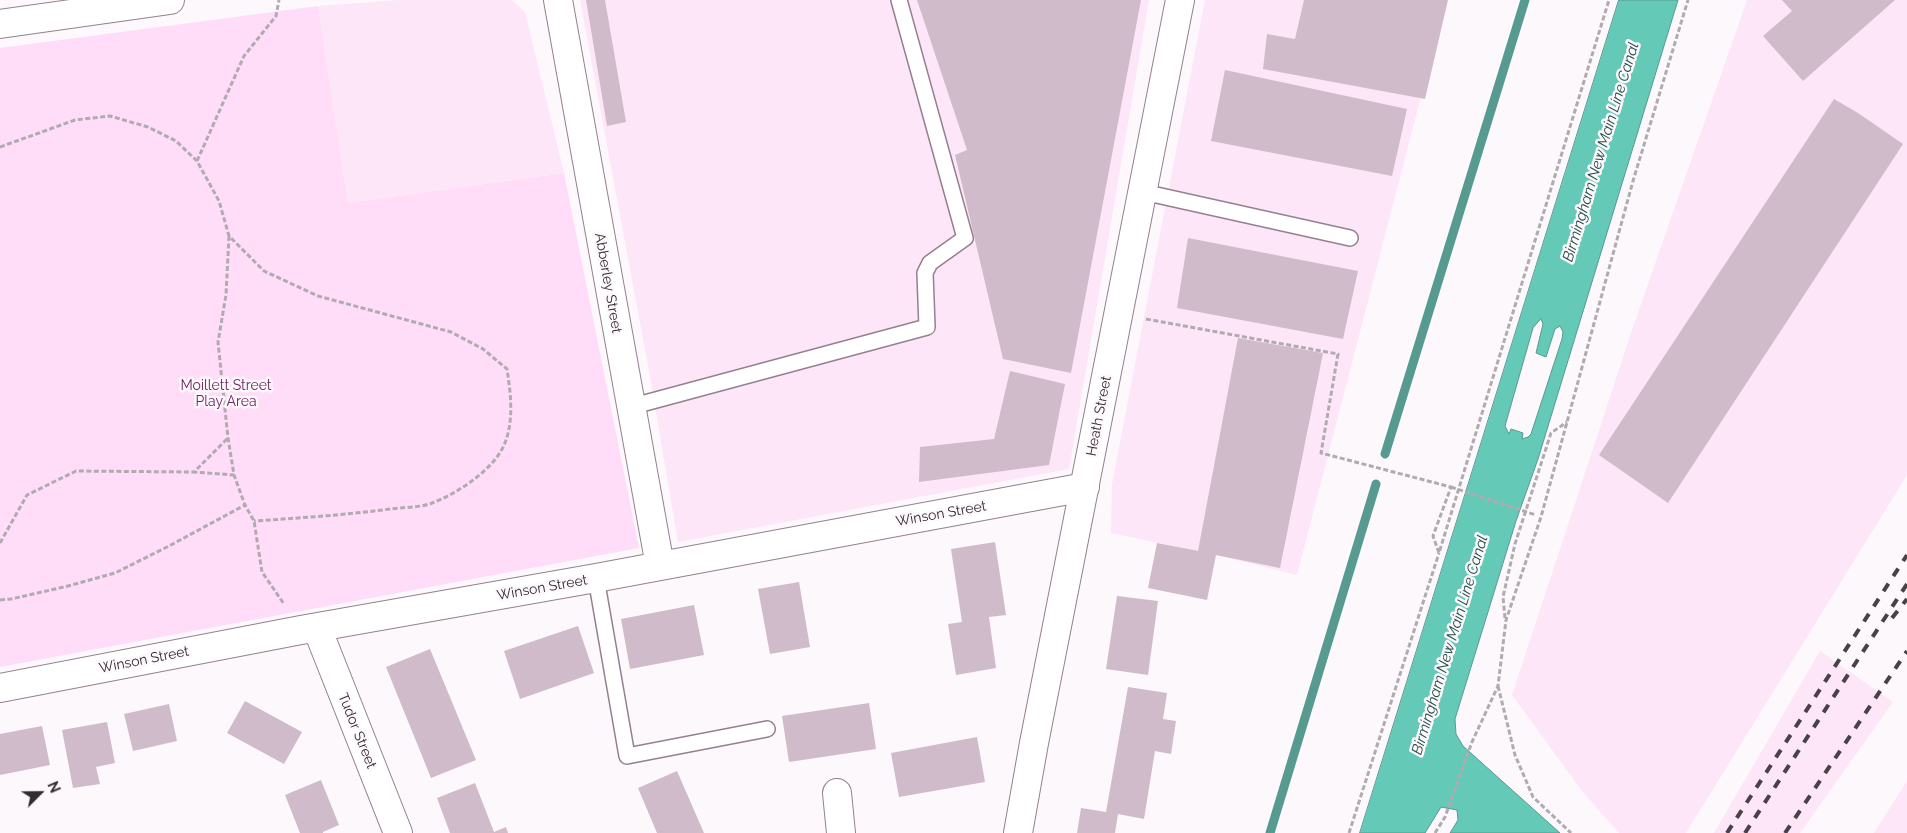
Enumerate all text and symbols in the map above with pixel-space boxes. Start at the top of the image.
water label: Birmingham New Main Line Canal [1559,40,1643,264]
street label: Abberley Street [591,231,625,335]
street label: Heath Street [1083,375,1115,457]
park label: Moillett Street Play Area [180,378,272,411]
street label: Winson Street [894,498,988,530]
water label: Birmingham New Main Line Canal [1408,533,1492,757]
street label: Winson Street [495,572,589,604]
street label: Winson Street [97,643,191,677]
street label: Tudor Street [334,691,380,771]
north arrow [15,768,65,818]
text: N [44,779,63,795]

